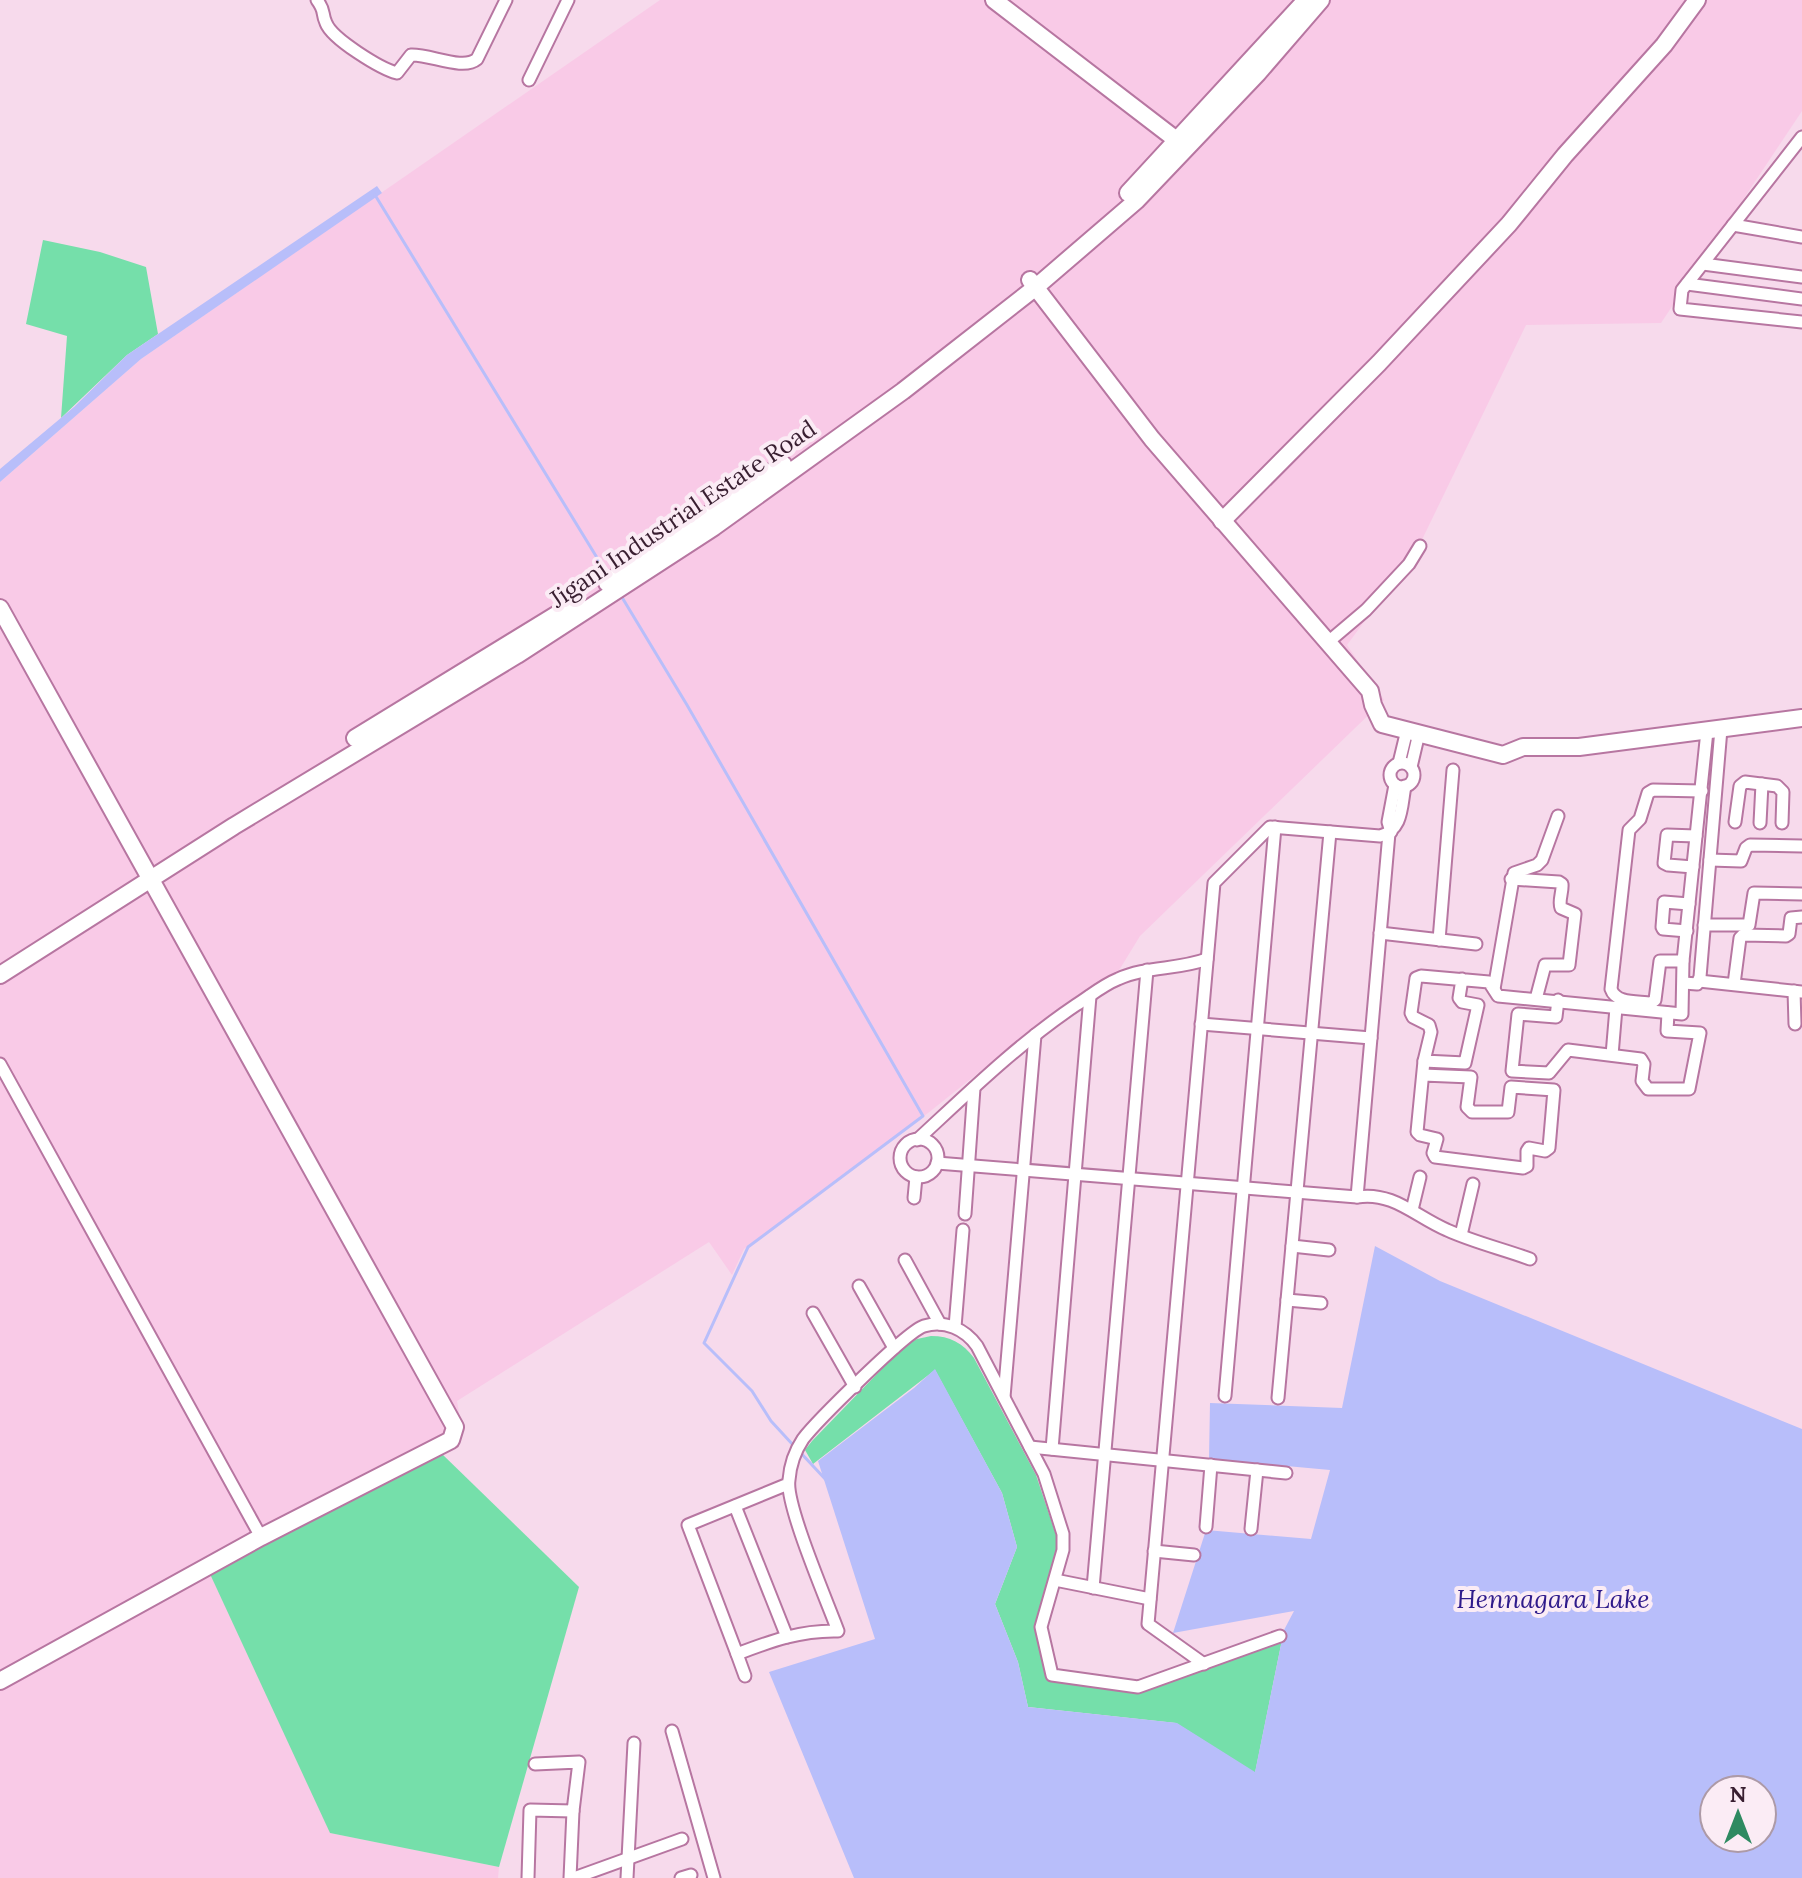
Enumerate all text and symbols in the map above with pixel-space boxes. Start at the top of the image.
street label: Jigani Industrial Estate Road [543,413,822,615]
water label: Hennagara Lake [1456,1582,1650,1615]
north arrow [1698,1774,1778,1854]
text: N [1729,1780,1747,1808]

